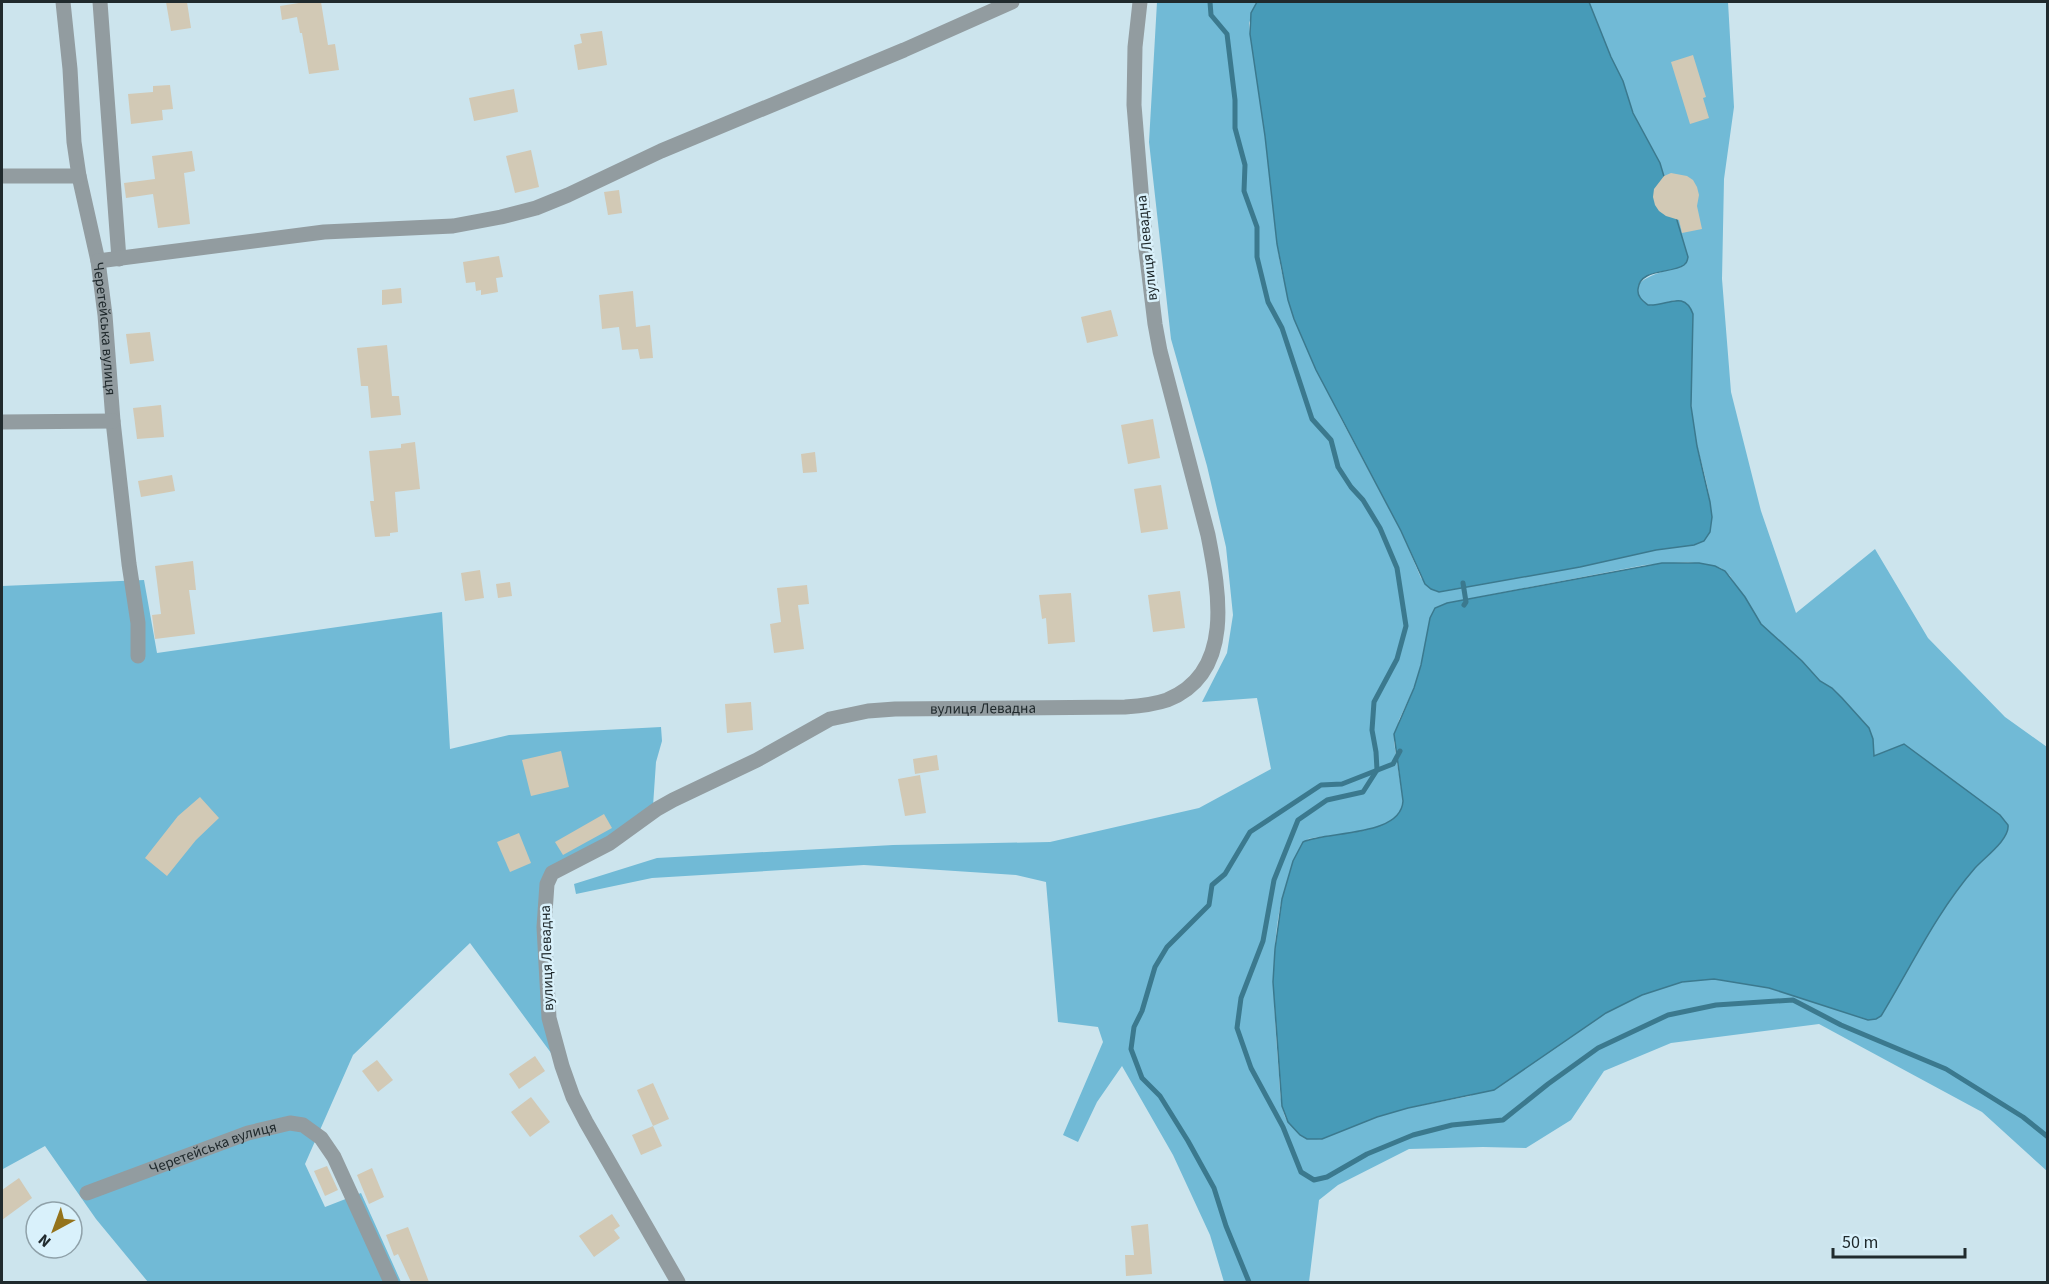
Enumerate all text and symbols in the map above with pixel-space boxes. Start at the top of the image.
street label: вулиця Левадна [1131,194,1163,302]
street label: Черетейська вулиця [88,261,122,396]
street label: вулиця Левадна [930,697,1036,719]
street label: вулиця Левадна [535,905,559,1011]
street label: Черетейська вулиця [146,1116,279,1179]
north arrow [24,1200,84,1260]
scale bar [1833,1221,1965,1259]
text: N [34,1229,56,1252]
text: 50 m [1842,1230,1878,1255]

